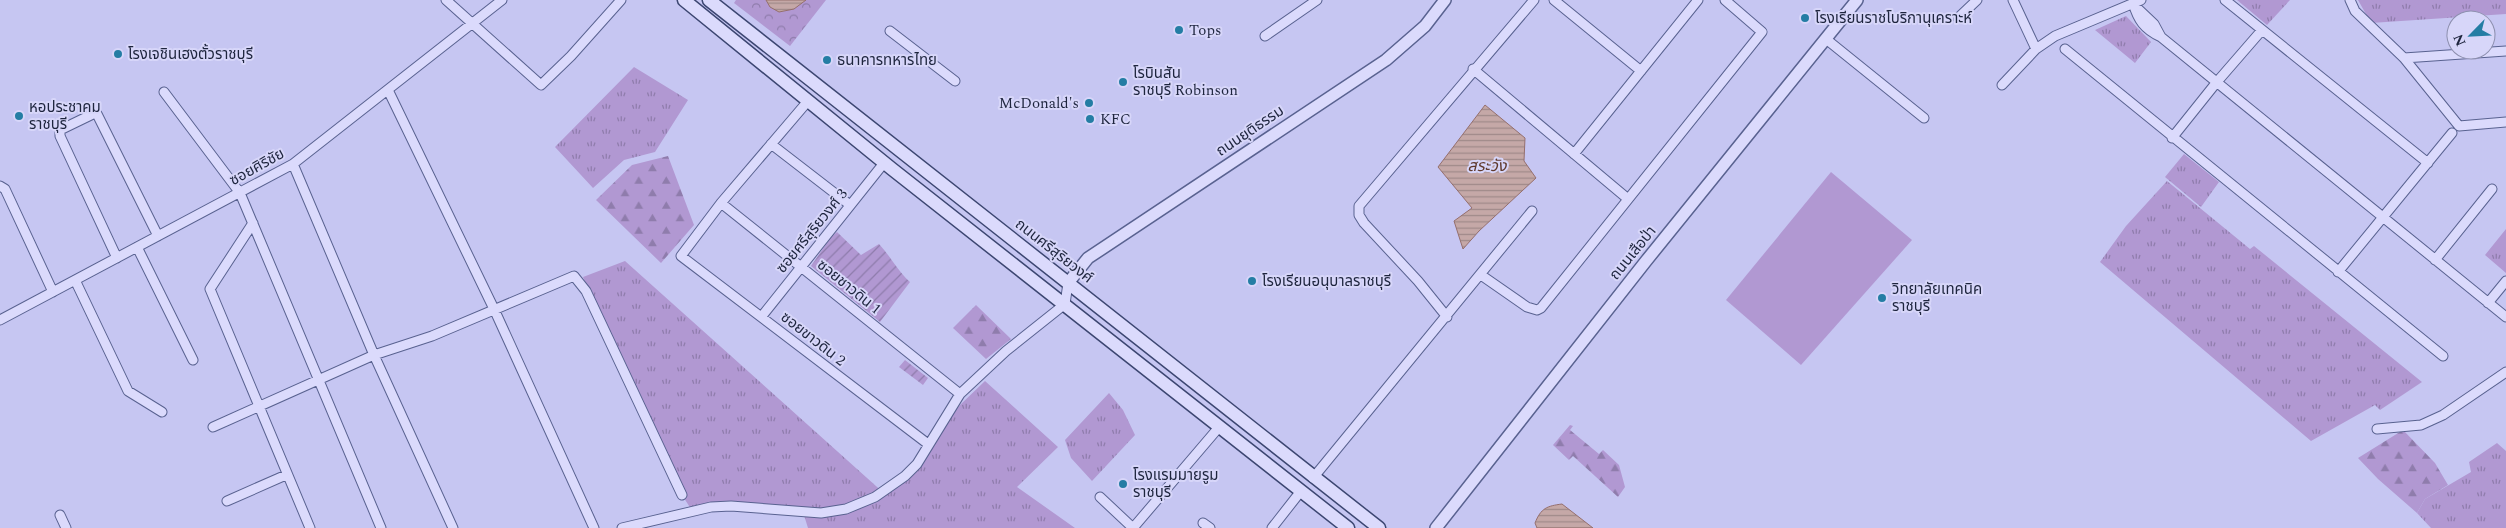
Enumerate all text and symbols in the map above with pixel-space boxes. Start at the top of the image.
place label: โรงเรียนราชโบริกานุเคราะห์ [1815,7,1972,30]
north arrow [2446,10,2496,60]
marker: โรงเรียนราชโบริกานุเคราะห์ [1799,12,1811,24]
place label: Tops [1189,19,1221,42]
marker: Tops [1173,24,1185,36]
text: N [2448,31,2471,50]
place label: โรงเจชินเฮงตั้วราชบุรี [128,43,253,66]
marker: โรงเจชินเฮงตั้วราชบุรี [112,48,124,60]
place label: ธนาคารทหารไทย [837,49,937,72]
marker: ธนาคารทหารไทย [821,54,833,66]
place label: โรบินสัน ราชบุรี Robinson [1133,62,1238,102]
marker: โรบินสัน ราชบุรี Robinson [1117,76,1129,88]
place label: McDonald's [999,92,1079,115]
place label: หอประชาคม ราชบุรี [29,96,101,136]
marker: McDonald's [1083,97,1095,109]
street label: ถนนยุติธรรม [1211,100,1289,162]
place label: KFC [1100,108,1131,131]
marker: หอประชาคม ราชบุรี [13,110,25,122]
marker: KFC [1084,113,1096,125]
street label: ซอยศิริชัย [225,142,289,192]
water label: สระวัง [1468,154,1508,178]
street label: ซอยศรีสุริยวงศ์ 3 [770,183,854,278]
street label: ถนนศรีสุริยวงศ์ [1010,213,1098,289]
street label: ถนนเสือป่า [1604,221,1662,285]
street label: ซอยชาวดิน 1 [812,254,886,320]
place label: โรงเรียนอนุบาลราชบุรี [1262,270,1391,293]
marker: โรงเรียนอนุบาลราชบุรี [1246,275,1258,287]
place label: วิทยาลัยเทคนิค ราชบุรี [1892,278,1982,318]
marker: วิทยาลัยเทคนิค ราชบุรี [1876,292,1888,304]
street label: ซอยขาวดิน 2 [775,306,851,372]
place label: โรงแรมมายรูม ราชบุรี [1133,464,1219,504]
marker: โรงแรมมายรูม ราชบุรี [1117,478,1129,490]

